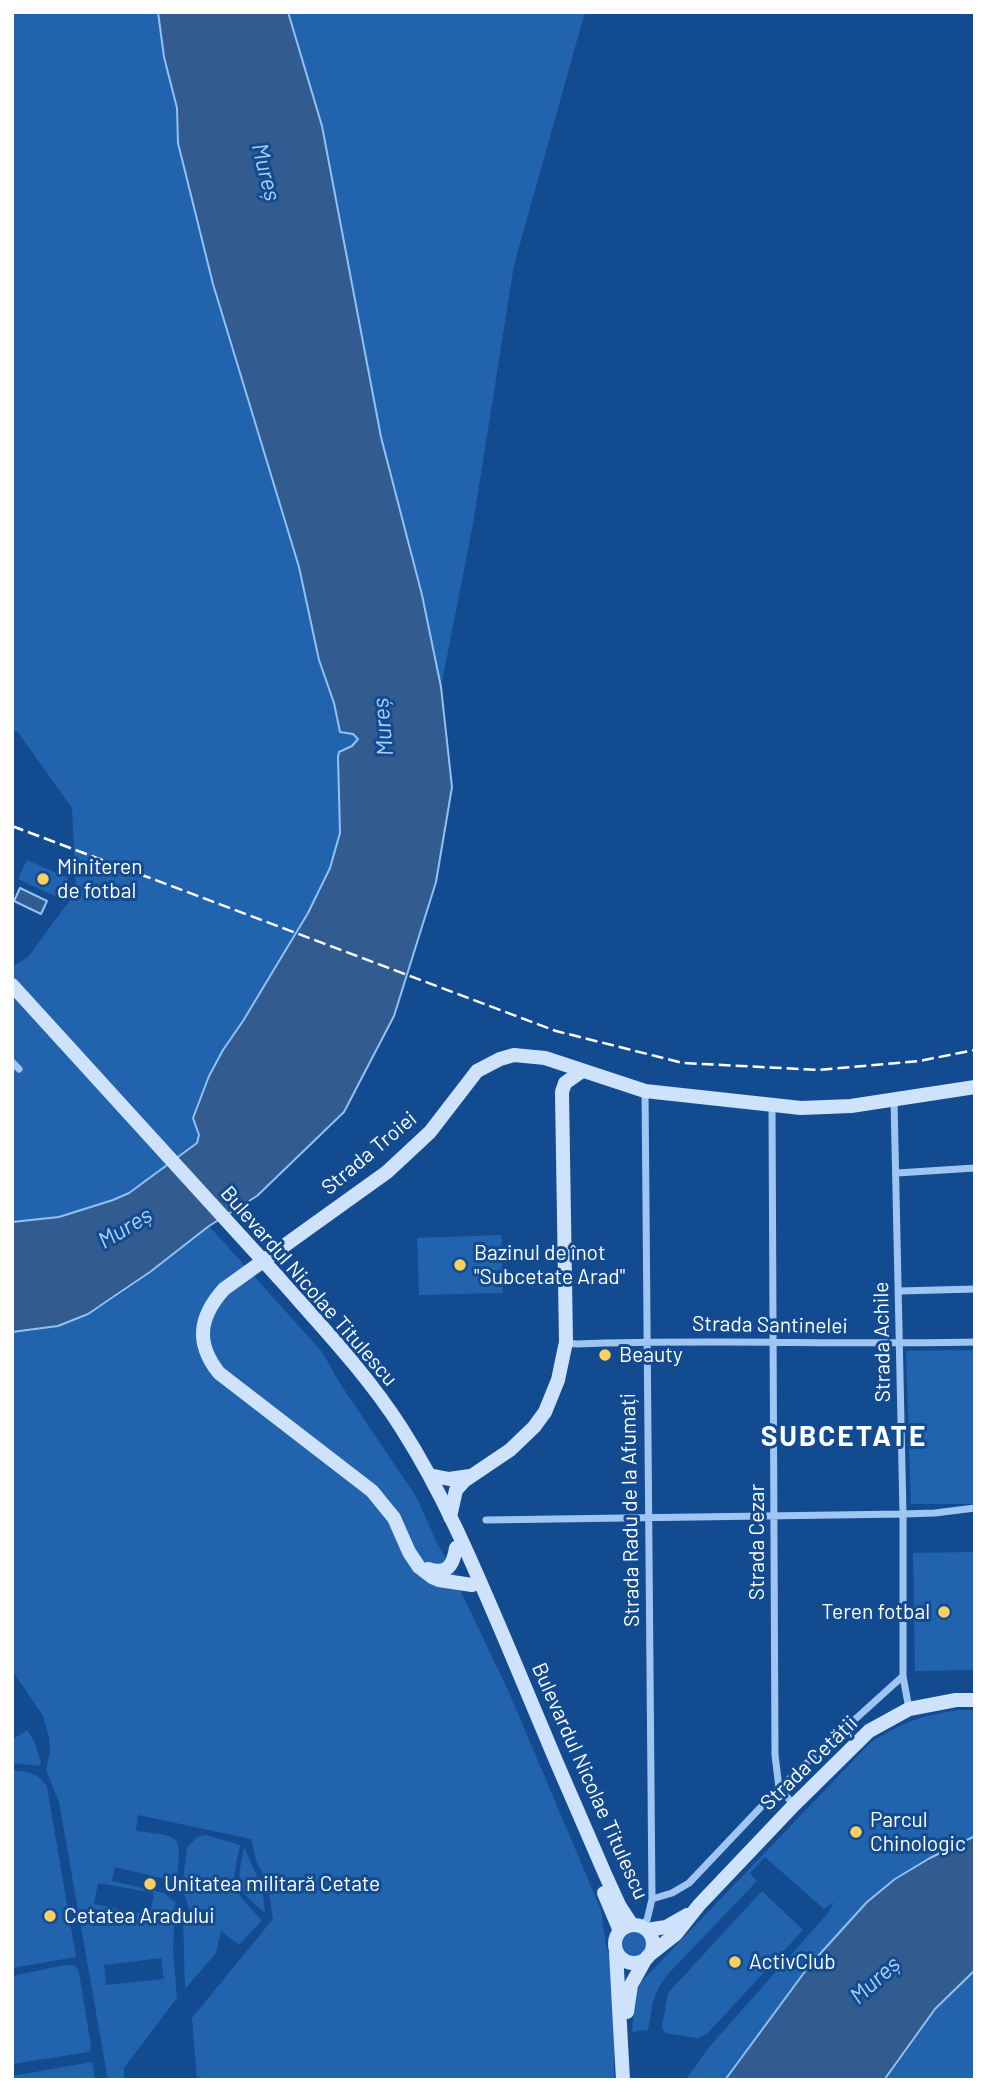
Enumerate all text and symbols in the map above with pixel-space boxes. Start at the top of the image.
water label: Mureș [246,140,286,204]
water label: Mureș [367,697,399,757]
place label: Miniteren de fotbal [57,854,143,904]
marker: Miniteren de fotbal [35,871,51,887]
street label: Strada Troiei [316,1106,422,1200]
street label: Bulevardul Nicolae Titulescu [215,1181,403,1391]
water label: Mureș [93,1201,157,1255]
place label: Bazinul de înot "Subcetate Arad" [474,1240,625,1290]
marker: Bazinul de înot "Subcetate Arad" [452,1257,468,1273]
street label: Strada Achile [868,1281,896,1403]
street label: Strada Santinelei [692,1311,848,1339]
place label: Beauty [619,1342,683,1368]
marker: Beauty [597,1347,613,1363]
street label: Strada Radu de la Afumați [615,1393,645,1627]
district label: SUBCETATE [762,1420,926,1454]
street label: Strada Cezar [744,1484,770,1600]
place label: Teren fotbal [822,1599,930,1625]
marker: Teren fotbal [936,1604,952,1620]
street label: Bulevardul Nicolae Titulescu [526,1659,654,1903]
street label: Strada Cetății [755,1710,863,1816]
place label: Parcul Chinologic [870,1807,966,1857]
marker: Parcul Chinologic [848,1824,864,1840]
place label: Unitatea militară Cetate [164,1871,380,1897]
marker: Unitatea militară Cetate [142,1876,158,1892]
place label: Cetatea Aradului [64,1903,215,1929]
marker: Cetatea Aradului [42,1908,58,1924]
place label: ActivClub [749,1949,836,1975]
water label: Mureș [844,1950,906,2010]
marker: ActivClub [727,1954,743,1970]

